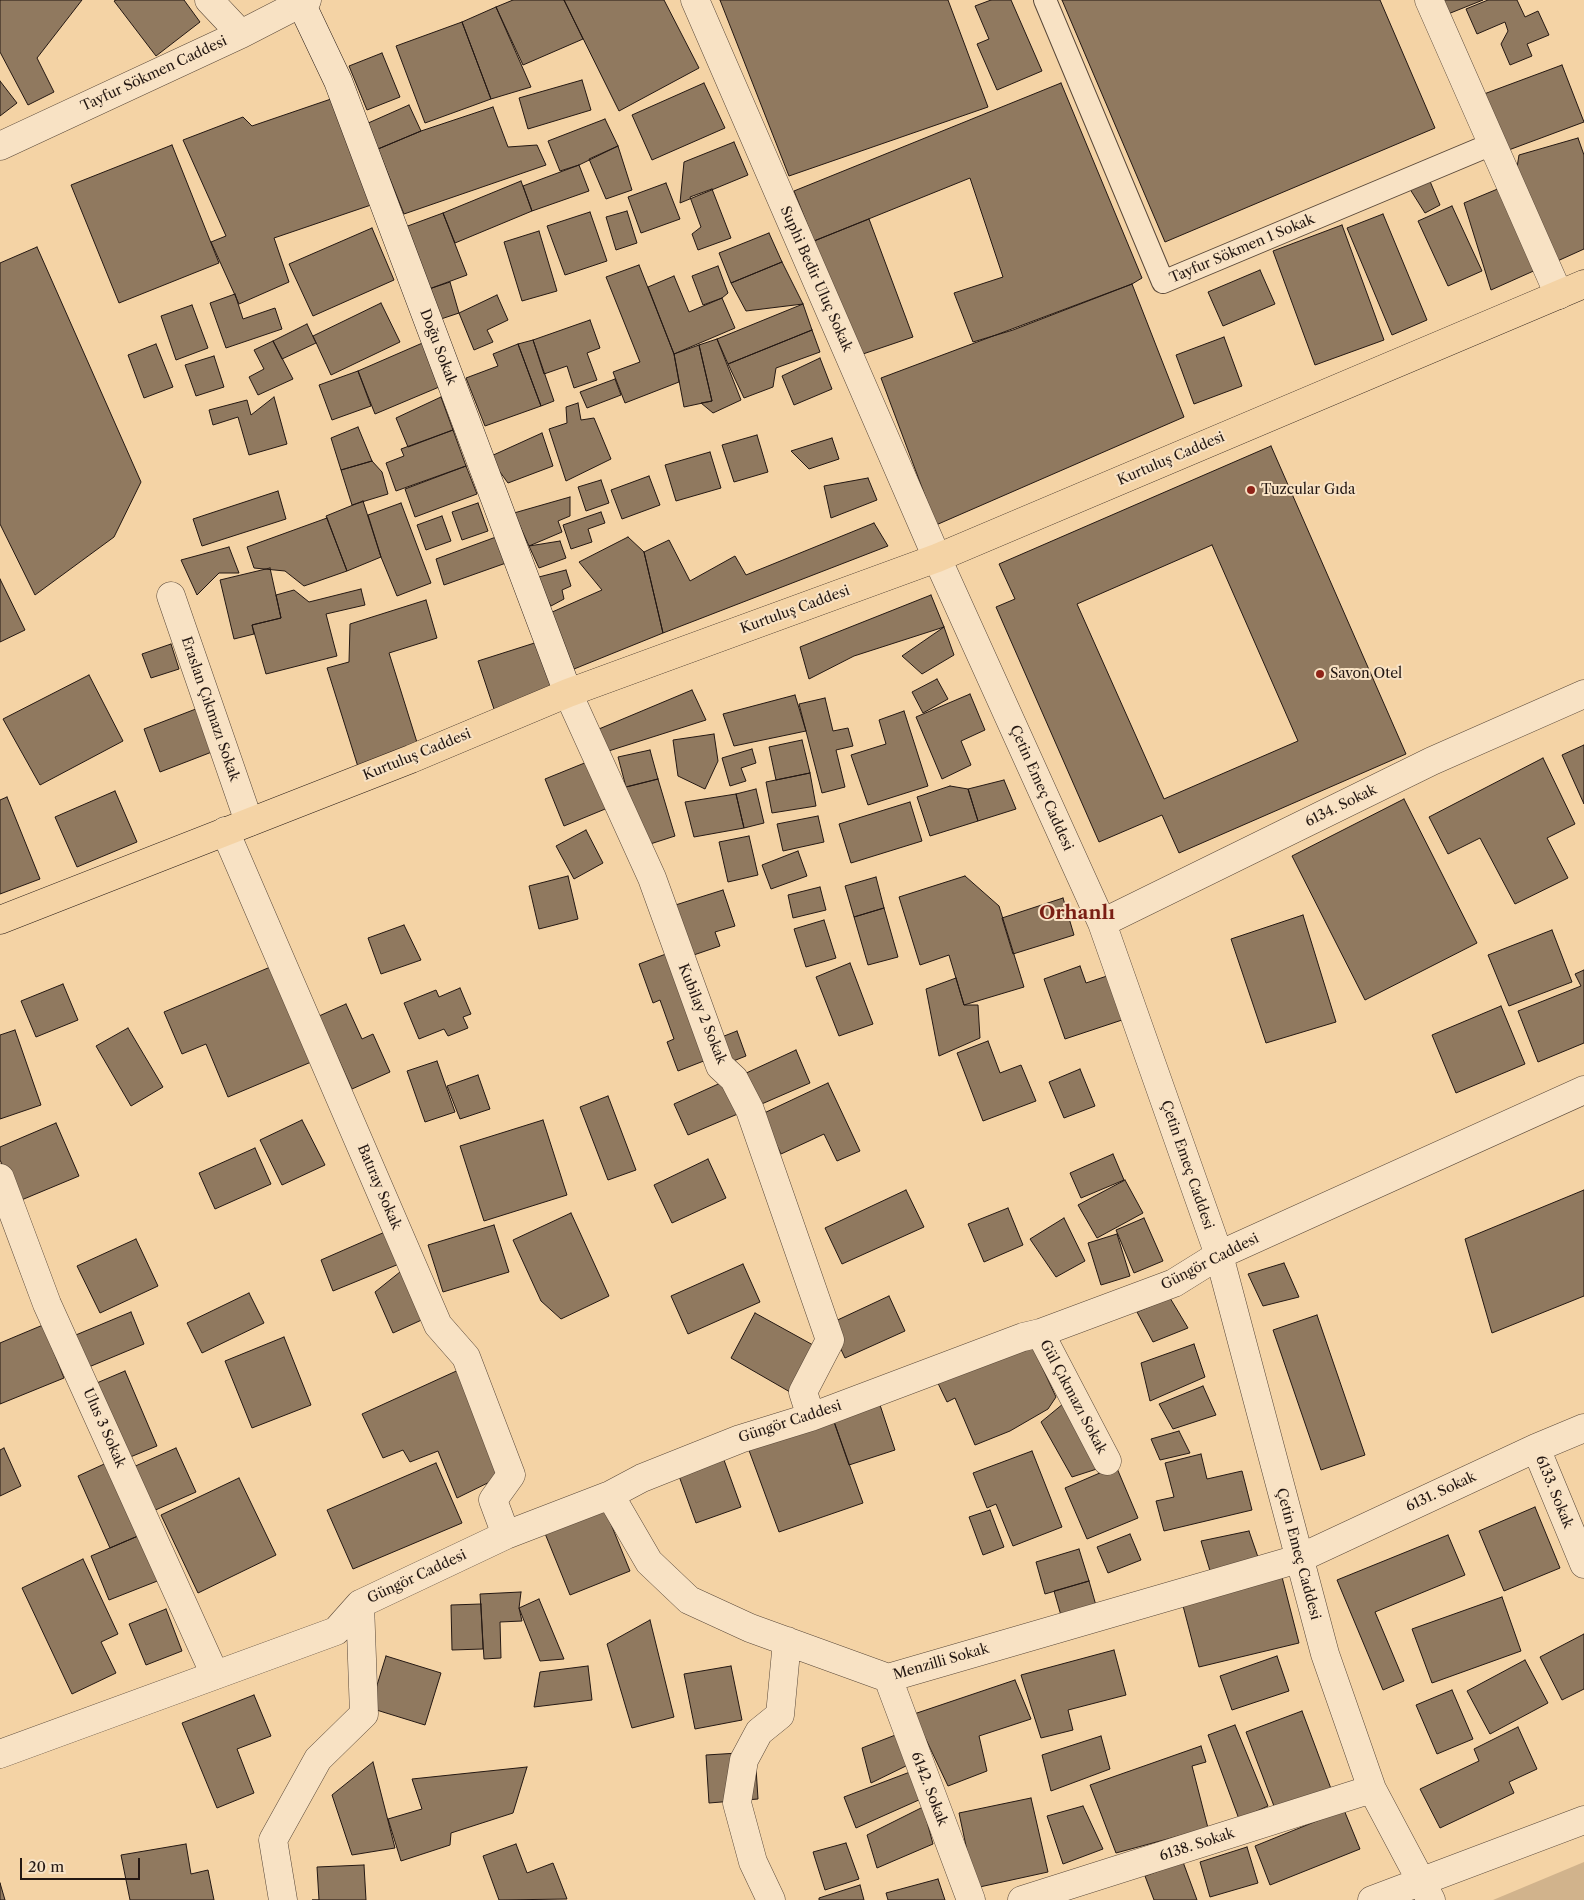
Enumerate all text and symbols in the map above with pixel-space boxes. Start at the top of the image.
street label: Tayfur Sökmen Caddesi [78,33,230,115]
street label: Suphi Bedir Uluç Sokak [776,204,856,354]
street label: Tayfur Sökmen 1 Sokak [1167,211,1317,287]
street label: Doğu Sokak [416,307,460,387]
street label: Kurtuluş Caddesi [1115,429,1227,489]
place label: Tuzcular Gıda [1261,482,1355,498]
marker: Tuzcular Gıda [1245,484,1257,496]
street label: Kurtuluş Caddesi [738,582,852,638]
street label: Eraslan Çıkmazı Sokak [177,634,243,784]
place label: Savon Otel [1330,666,1402,682]
marker: Savon Otel [1314,668,1326,680]
street label: Çetin Emeç Caddesi [1006,723,1076,853]
street label: Kurtuluş Caddesi [361,726,473,784]
street label: 6134. Sokak [1302,781,1380,831]
district label: Orhanlı [1039,903,1115,925]
street label: Kubilay 2 Sokak [674,961,730,1067]
street label: Çetin Emeç Caddesi [1157,1098,1217,1232]
street label: Batıray Sokak [353,1142,405,1232]
street label: Güngör Caddesi [1158,1230,1262,1294]
street label: Gül Çıkmazı Sokak [1036,1337,1110,1457]
street label: Ulus 3 Sokak [79,1386,129,1470]
street label: Güngör Caddesi [736,1397,844,1447]
street label: 6133. Sokak [1532,1453,1576,1531]
street label: 6131. Sokak [1403,1468,1479,1516]
street label: Çetin Emeç Caddesi [1272,1486,1324,1622]
street label: Güngör Caddesi [365,1547,469,1607]
street label: Menzilli Sokak [891,1640,991,1684]
street label: 6142. Sokak [907,1750,951,1828]
street label: 6138. Sokak [1157,1825,1237,1865]
scale bar [22,1848,142,1880]
text: 20 m [28,1857,64,1876]

